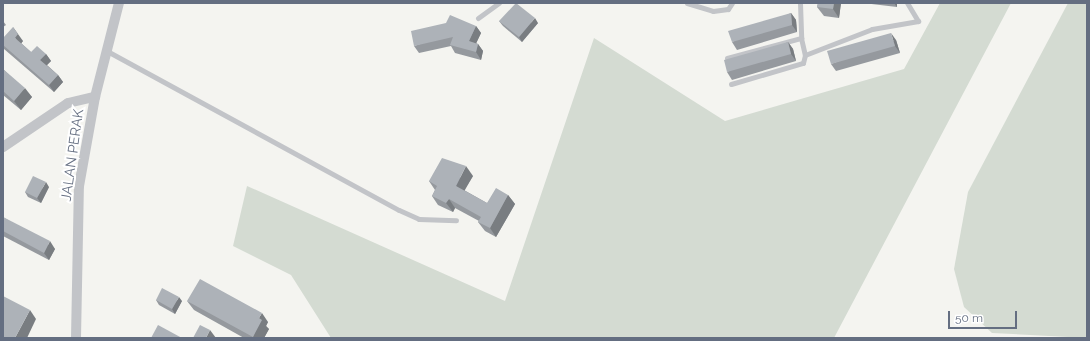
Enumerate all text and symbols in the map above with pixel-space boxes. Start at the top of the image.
street label: JALAN PERAK [57,108,87,202]
scale bar [950,303,1019,329]
text: 50 m [955,311,983,325]

